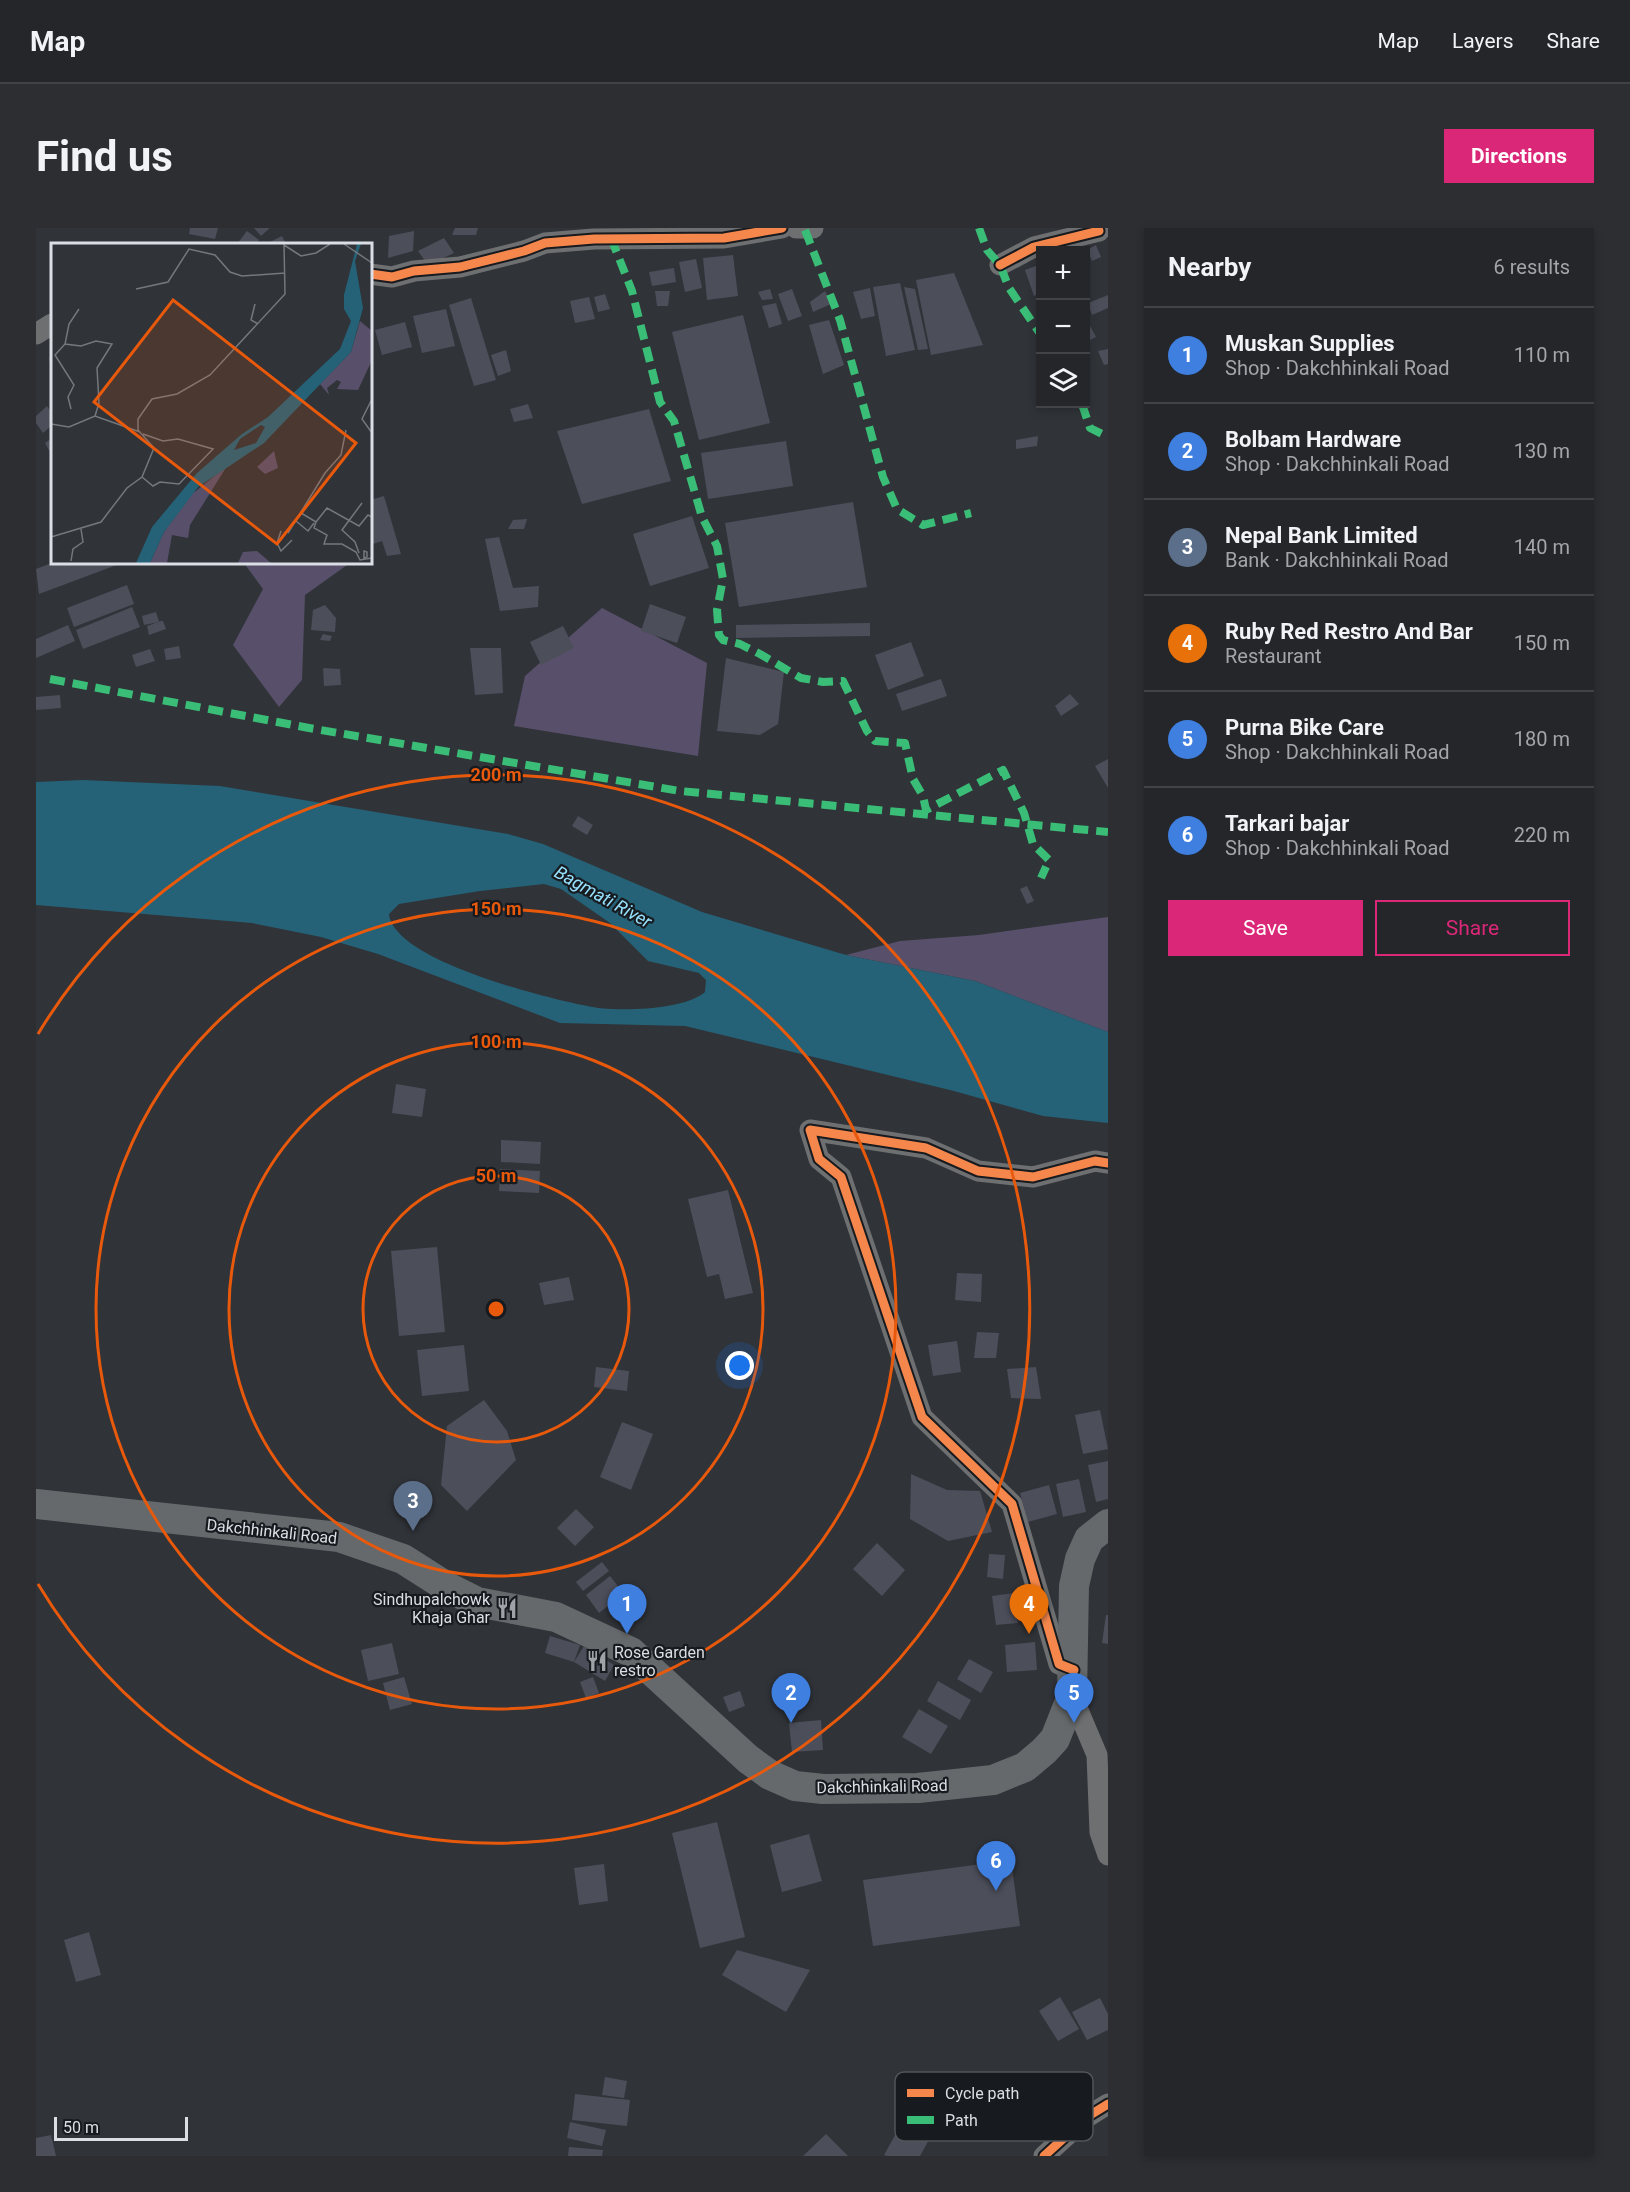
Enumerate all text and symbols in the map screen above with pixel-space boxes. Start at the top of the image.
text: Map [30,25,85,58]
text: Map [1377,29,1419,53]
text: Layers [1452,29,1513,53]
text: Share [1546,29,1600,53]
button: Directions [1444,129,1594,183]
text: Find us [36,132,173,181]
inset map [51,243,372,564]
map controls [1036,246,1090,408]
button: + [1036,246,1090,300]
text: Nearby [1168,252,1251,282]
text: 6 results [1494,255,1570,279]
button: − [1036,300,1090,354]
text: Muskan Supplies [1225,331,1395,356]
text: 1 [1182,343,1193,367]
text: 110 m [1514,343,1570,367]
button: layers [1036,354,1090,408]
text: Shop · Dakchhinkali Road [1225,356,1450,380]
text: Bolbam Hardware [1225,427,1401,452]
text: 2 [1182,439,1193,463]
text: 130 m [1514,439,1570,463]
text: Shop · Dakchhinkali Road [1225,452,1450,476]
text: Nepal Bank Limited [1225,523,1418,548]
text: 3 [1182,535,1193,559]
text: 140 m [1514,535,1570,559]
text: Bank · Dakchhinkali Road [1225,548,1449,572]
text: Ruby Red Restro And Bar [1225,619,1473,644]
text: 4 [1182,631,1193,655]
text: 150 m [1514,631,1570,655]
text: Restaurant [1225,644,1322,668]
text: Purna Bike Care [1225,715,1384,740]
text: 5 [1182,727,1193,751]
text: 180 m [1514,727,1570,751]
text: Shop · Dakchhinkali Road [1225,740,1450,764]
text: 200 m [470,764,522,785]
text: Tarkari bajar [1225,811,1349,836]
text: 6 [1182,823,1193,847]
text: 220 m [1514,823,1570,847]
text: Shop · Dakchhinkali Road [1225,836,1450,860]
water label: Bagmati River [551,861,656,932]
text: 150 m [470,898,522,919]
button: Save [1168,900,1363,956]
button: Share [1375,900,1570,956]
text: 100 m [470,1031,522,1052]
text: 50 m [476,1165,516,1186]
centre of rings [486,1299,506,1319]
your location [725,1351,754,1380]
pin: 3 [394,1482,433,1531]
street label: Dakchhinkali Road [206,1515,338,1548]
pin: 1 [608,1584,646,1634]
pin: 4 [1010,1584,1048,1634]
place label: Sindhupalchowk Khaja Ghar [373,1590,491,1627]
restaurant icon: Sindhupalchowk Khaja Ghar [495,1596,519,1620]
place label: Rose Garden restro [614,1643,705,1680]
restaurant icon: Rose Garden restro [585,1649,609,1673]
pin: 2 [772,1674,810,1723]
pin: 5 [1054,1674,1094,1723]
street label: Dakchhinkali Road [816,1776,948,1797]
pin: 6 [976,1842,1016,1891]
legend [895,2072,1093,2141]
text: Cycle path [945,2084,1019,2103]
text: Path [945,2111,978,2130]
scale bar [54,2114,188,2142]
text: 50 m [63,2118,99,2137]

